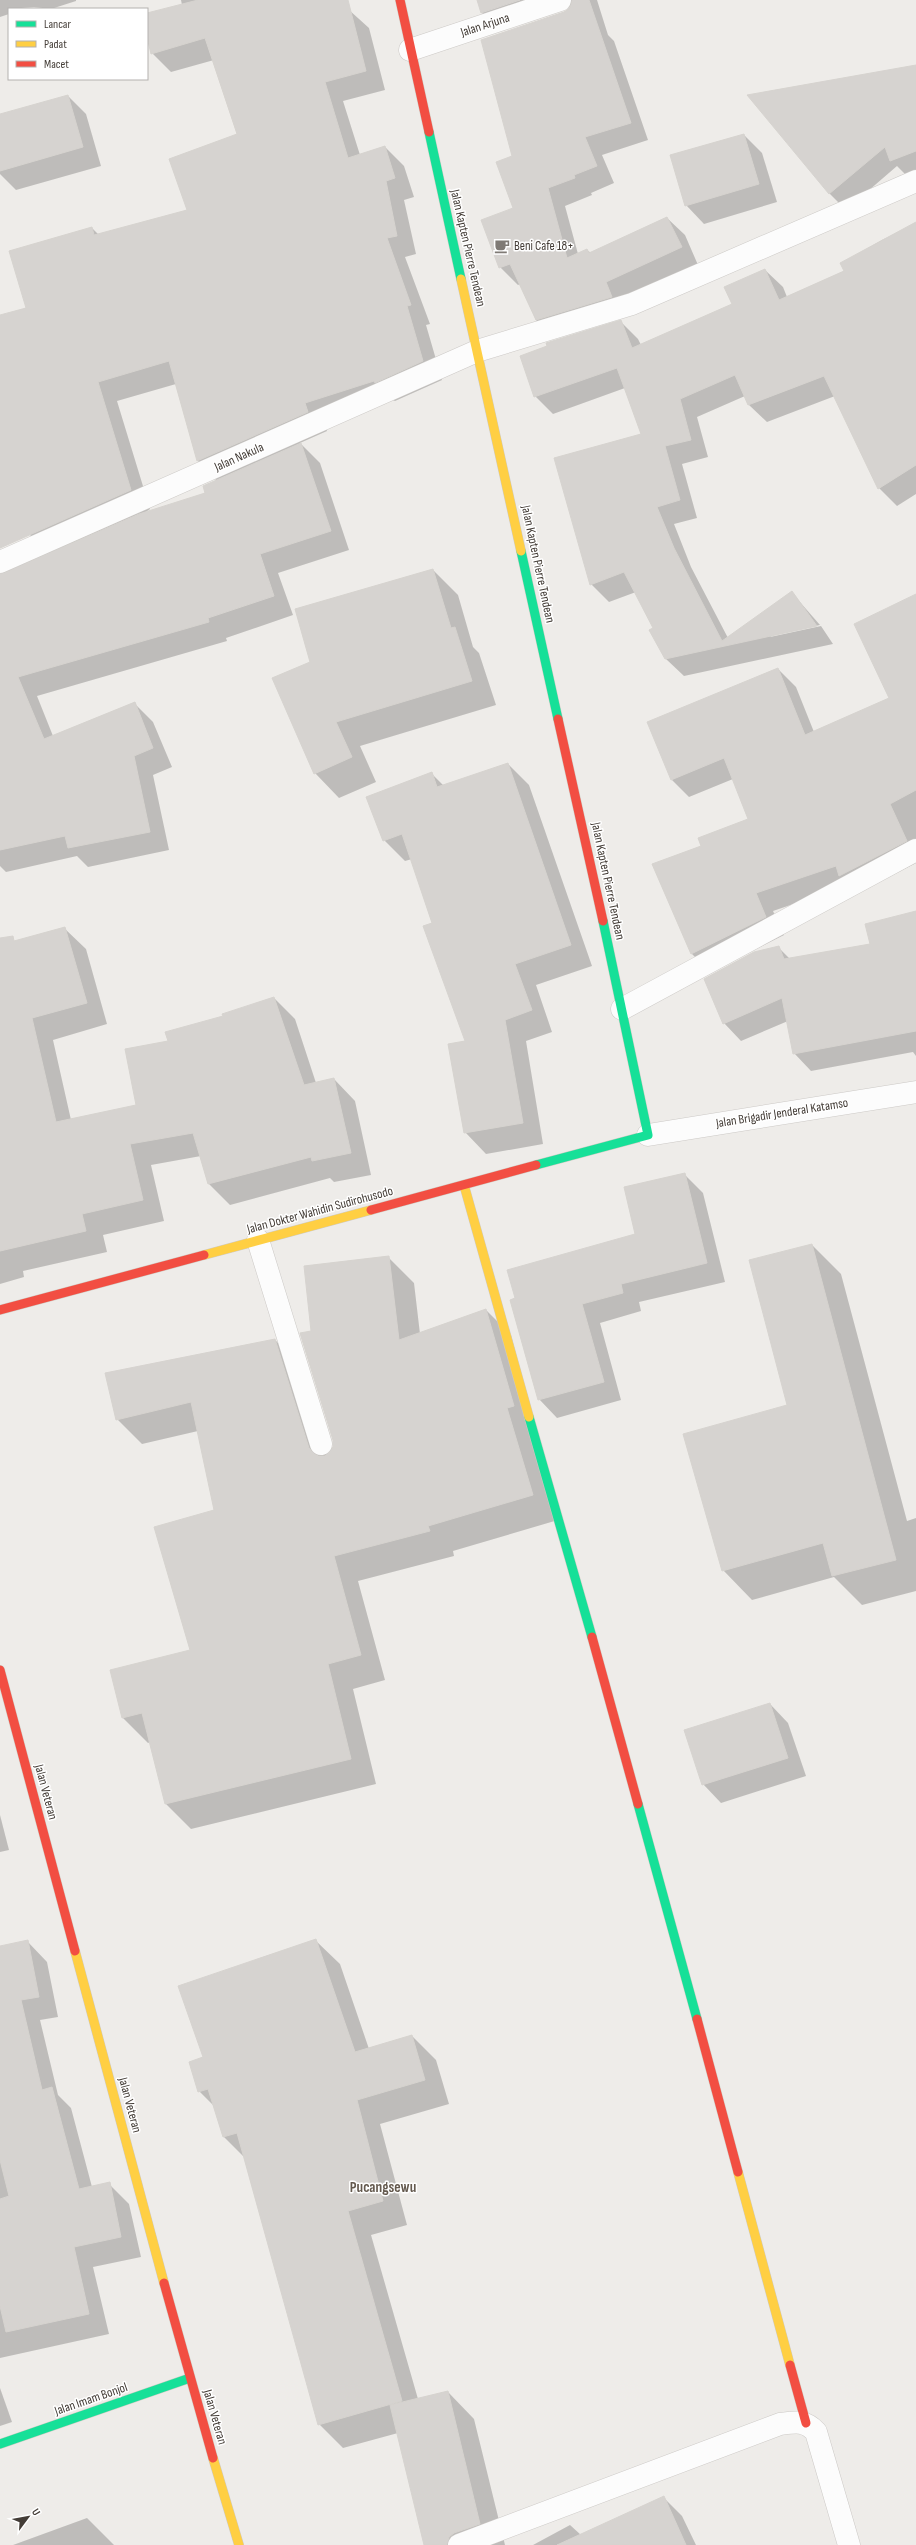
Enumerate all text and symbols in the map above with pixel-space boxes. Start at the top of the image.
legend [8,8,148,80]
street label: Jalan Arjuna [458,10,512,41]
text: Lancar [44,17,71,32]
text: Padat [44,37,67,52]
text: Macet [44,57,69,72]
street label: Jalan Kapten Pierre Tendean [447,187,489,308]
cafe icon: Beni Cafe 18+ [493,237,511,255]
place label: Beni Cafe 18+ [514,238,574,254]
street label: Jalan Nakula [211,439,266,475]
street label: Jalan Kapten Pierre Tendean [518,503,558,624]
street label: Jalan Kapten Pierre Tendean [588,820,628,941]
street label: Jalan Brigadir Jenderal Katamso [714,1095,849,1132]
street label: Jalan Dokter Wahidin Sudirohusodo [244,1183,395,1237]
street label: Jalan Veteran [31,1762,61,1821]
street label: Jalan Veteran [115,2075,145,2134]
district label: Pucangsewu [350,2178,416,2197]
street label: Jalan Imam Bonjol [52,2379,130,2419]
street label: Jalan Veteran [199,2387,230,2446]
north arrow [8,2497,48,2537]
text: U [29,2506,43,2518]

